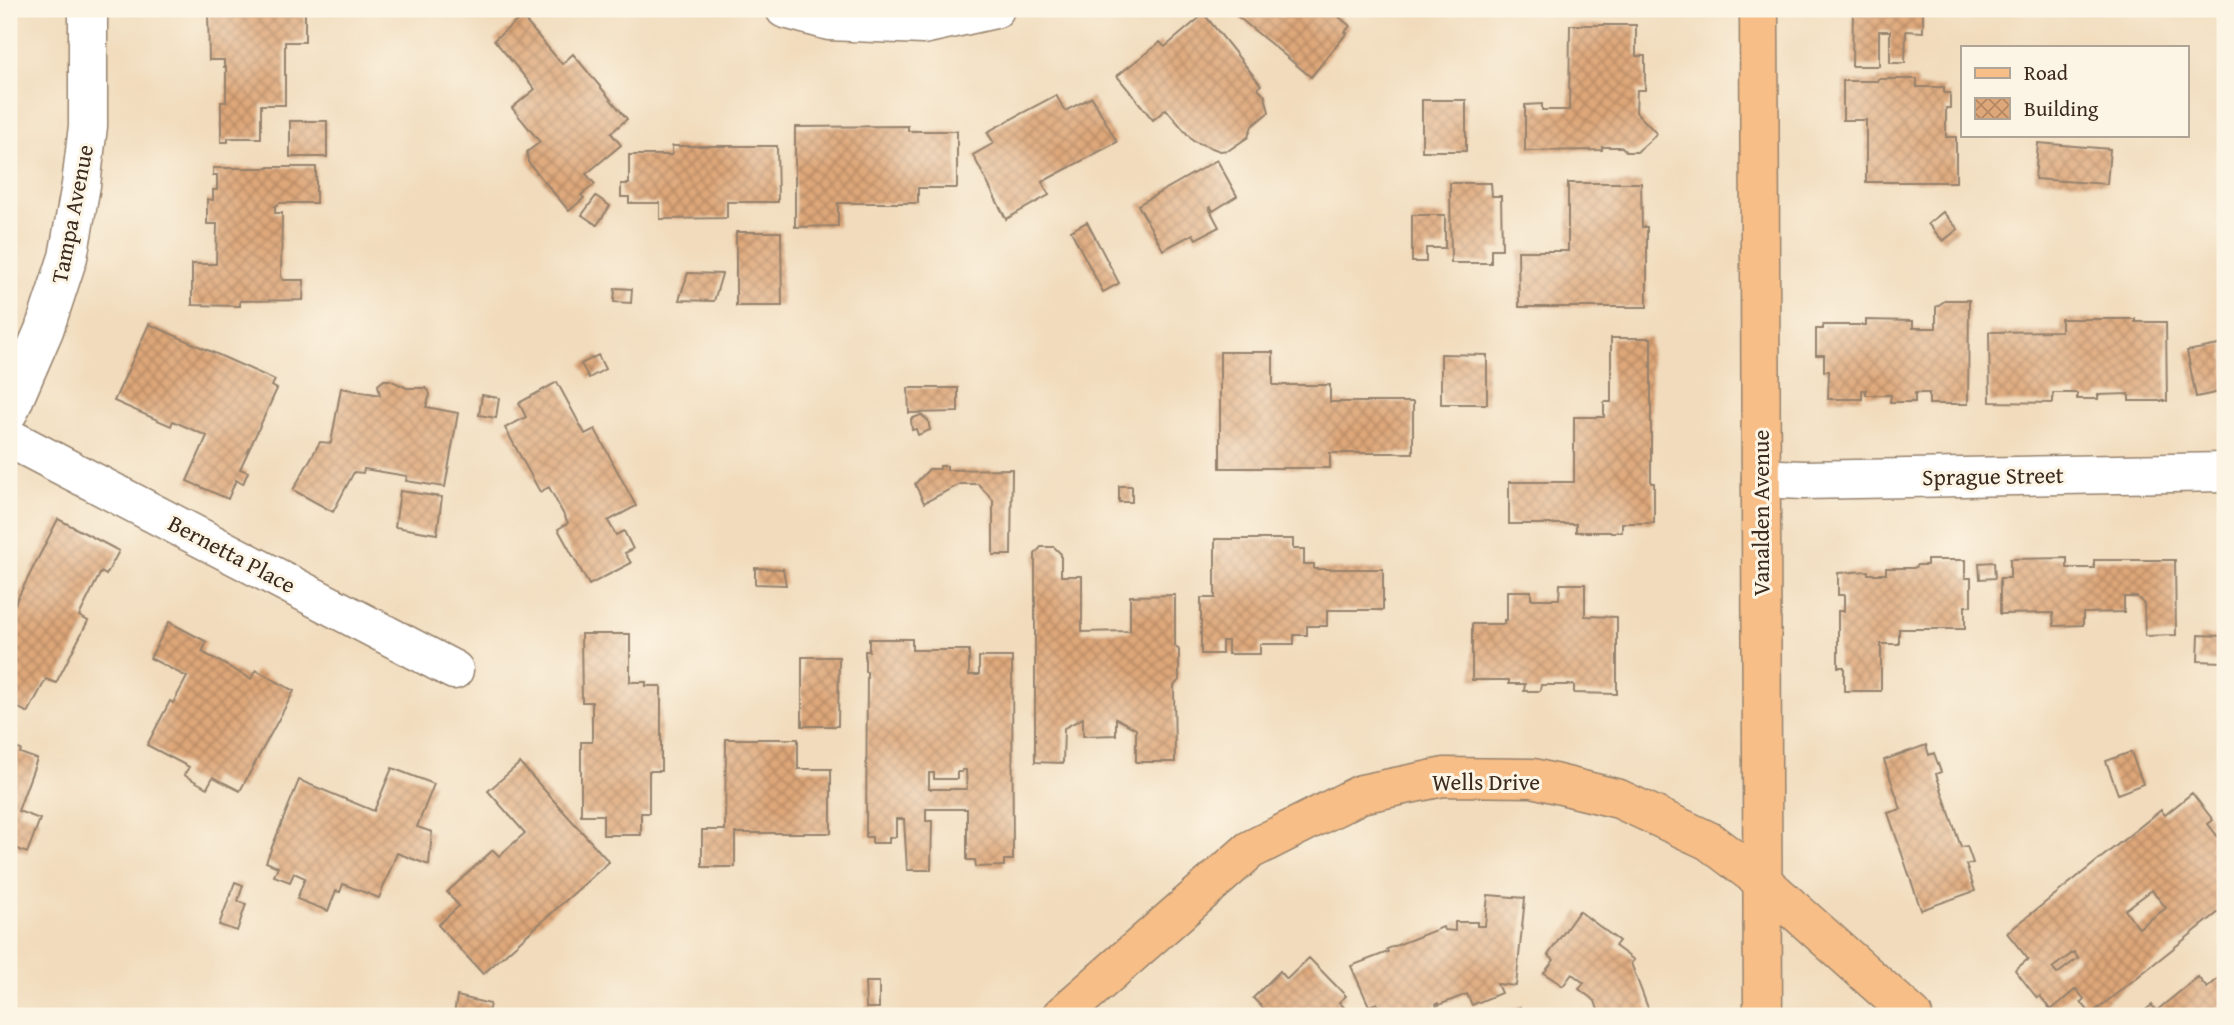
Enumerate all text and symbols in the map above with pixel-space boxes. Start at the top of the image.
legend [1961,46,2188,136]
text: Road [2024,57,2069,88]
text: Building [2024,93,2099,124]
street label: Tampa Avenue [42,142,101,286]
street label: Vanalden Avenue [1744,430,1777,596]
street label: Sprague Street [1922,458,2064,493]
street label: Bernetta Place [163,506,302,601]
street label: Wells Drive [1432,765,1540,798]

